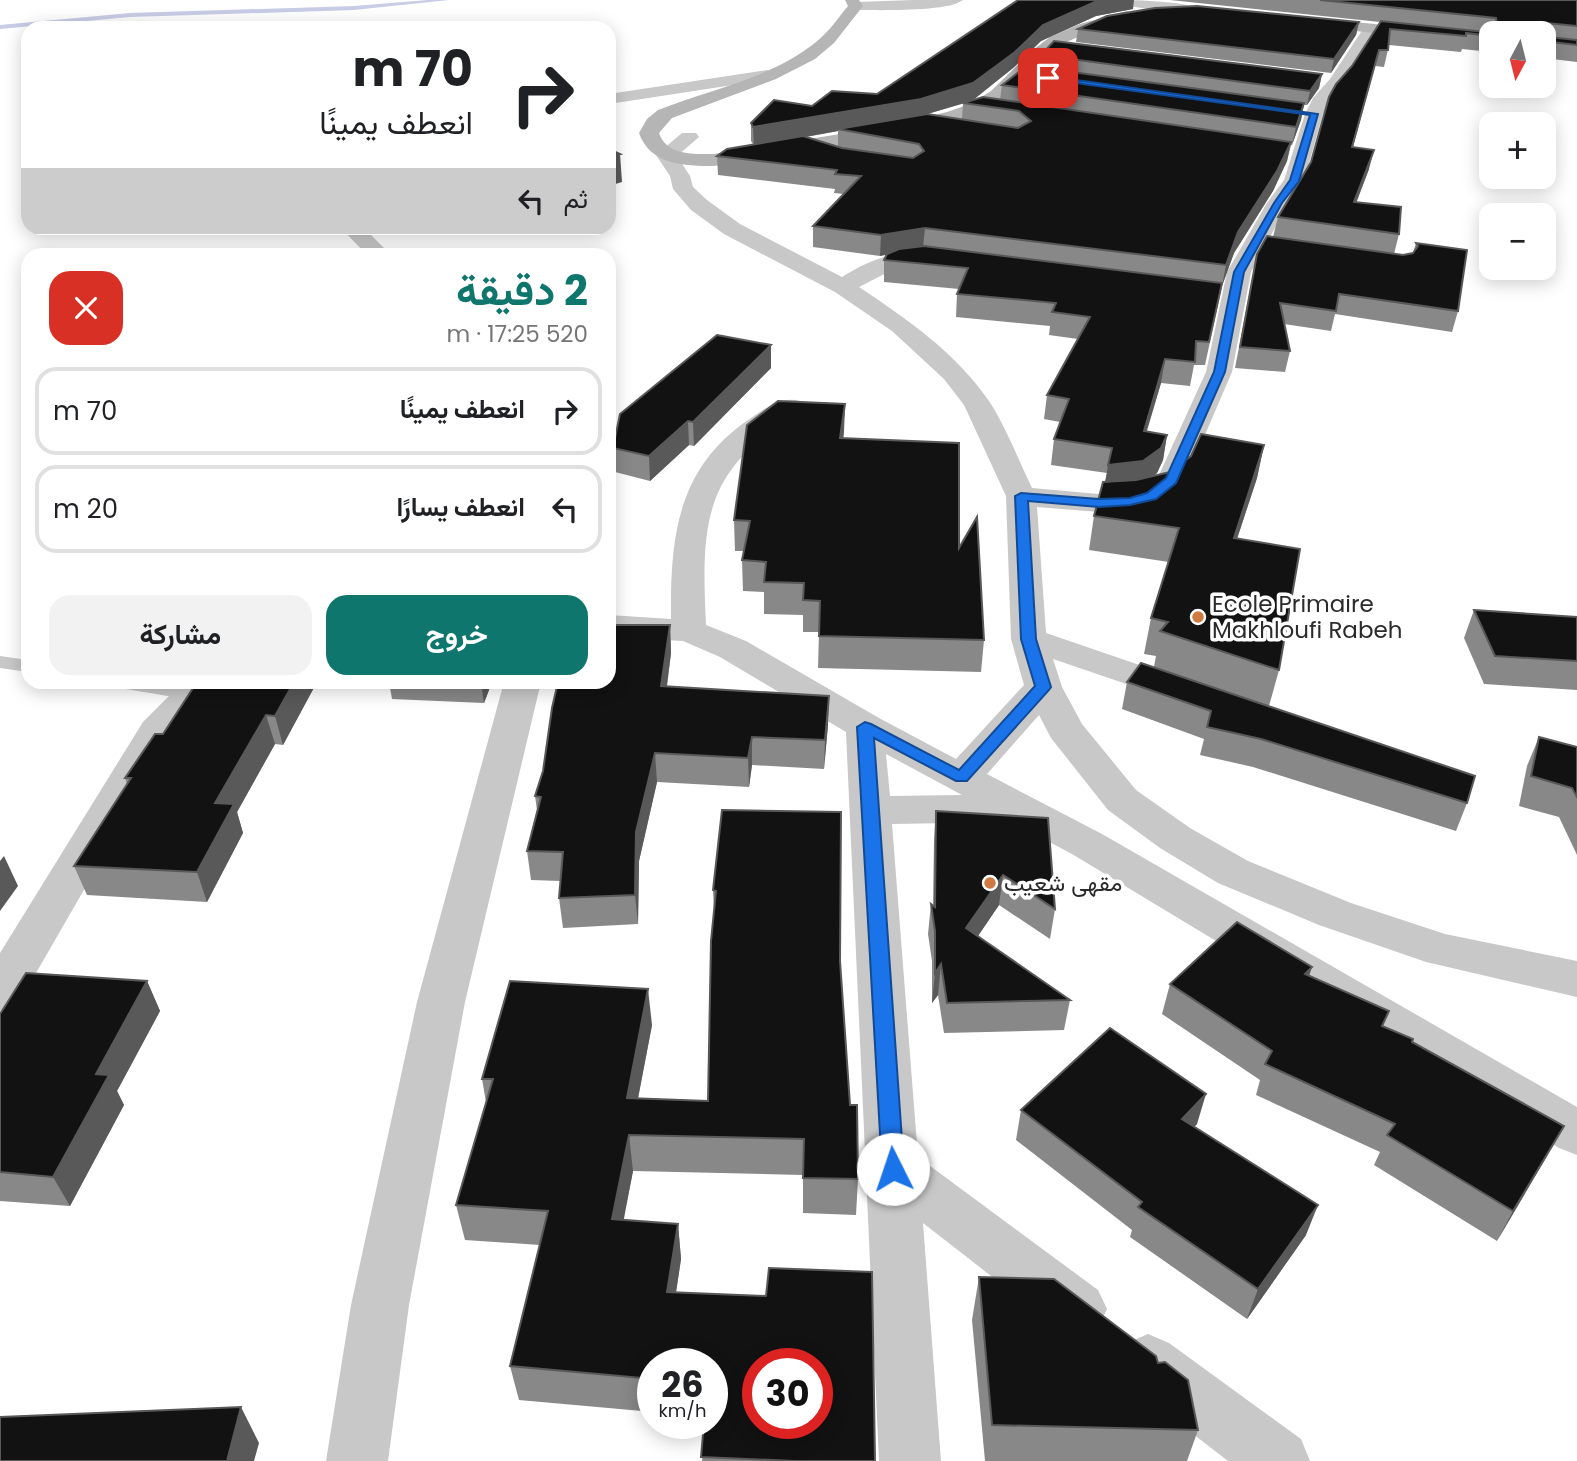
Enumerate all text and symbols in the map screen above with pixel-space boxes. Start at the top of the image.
north arrow [1479,21,1556,98]
map controls [1479,21,1556,280]
text: 70 m [353,35,473,103]
pin [1018,48,1078,108]
icon: right [497,49,588,140]
icon: arrive [1029,59,1067,97]
text: انعطف يمينًا [319,100,473,145]
button: + [1479,112,1556,189]
text: ثم [564,181,588,217]
icon: left [512,182,550,220]
button: − [1479,203,1556,280]
text: 2 دقيقة [456,261,588,320]
button: close [49,271,123,345]
text: 520 m · 17:25 [446,318,588,350]
text: انعطف يمينًا [400,391,525,427]
icon: right [546,392,584,430]
text: 70 m [53,393,117,429]
text: انعطف يسارًا [396,489,525,525]
icon: left [546,490,584,528]
text: 20 m [53,491,118,527]
place label: Ecole Primaire Makhloufi Rabeh [1212,588,1402,646]
button: مشاركة [49,595,312,675]
button: خروج [326,595,588,675]
marker: Ecole Primaire Makhloufi Rabeh [1190,609,1206,625]
place label: مقهى شعيب [1004,867,1122,899]
marker: مقهى شعيب [982,875,998,891]
position arrow [856,1132,930,1206]
speed limit sign: 30 [742,1348,833,1439]
text: 26 [661,1360,704,1409]
text: km/h [659,1398,706,1423]

